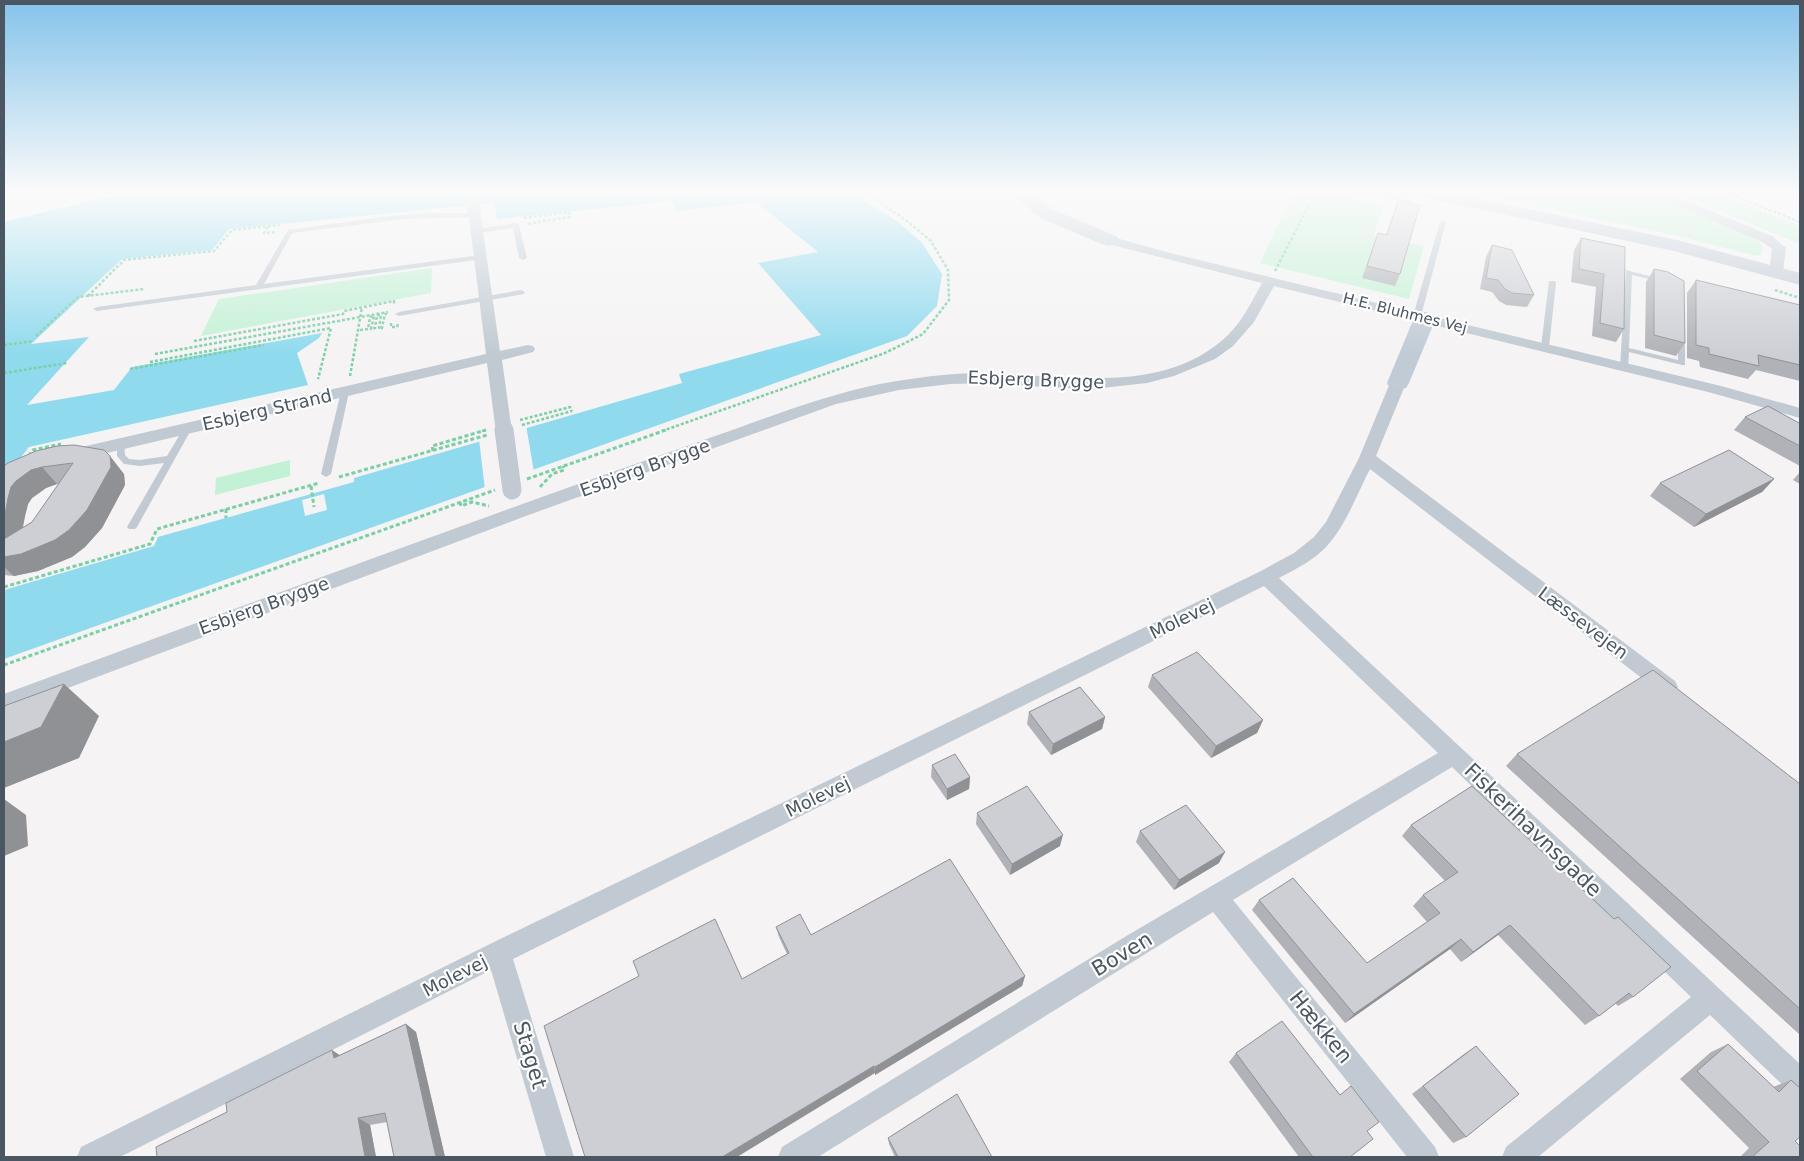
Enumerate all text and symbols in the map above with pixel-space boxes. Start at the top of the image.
street label: H.E. Bluhmes Vej [1341,289,1469,337]
street label: Esbjerg Brygge [967,367,1105,392]
street label: Esbjerg Strand [200,384,334,435]
street label: Esbjerg Brygge [577,434,713,501]
street label: Esbjerg Brygge [196,572,332,639]
street label: Læssevejen [1534,582,1632,663]
street label: Molevej [1146,594,1218,643]
street label: Fiskerihavnsgade [1459,758,1607,902]
street label: Molevej [782,772,854,821]
street label: Boven [1088,927,1156,981]
street label: Molevej [419,950,490,1001]
street label: Hækken [1285,986,1357,1068]
street label: Staget [508,1019,552,1091]

